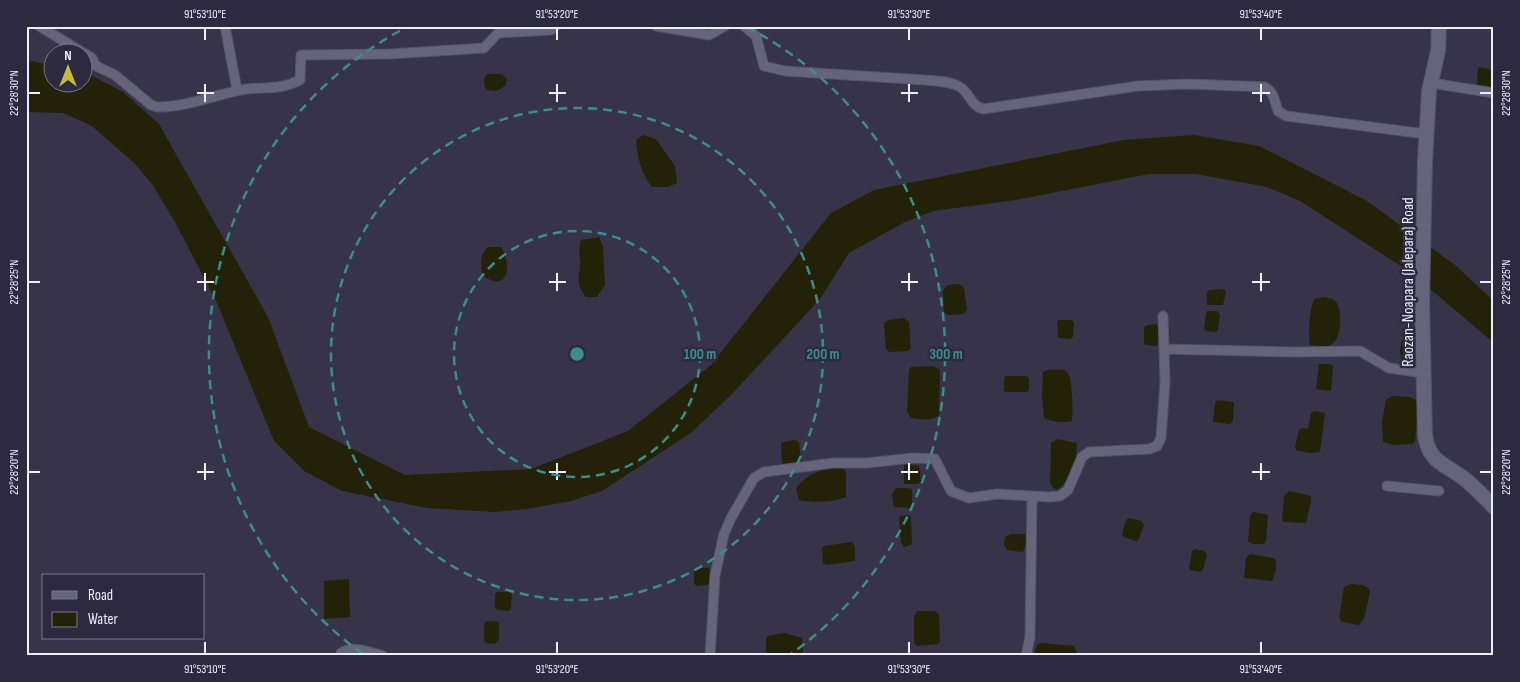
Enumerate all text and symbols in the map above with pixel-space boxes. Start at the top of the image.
text: 91°53'10"E [184,7,226,22]
text: 91°53'20"E [536,7,579,22]
text: 91°53'30"E [887,7,931,22]
text: 91°53'40"E [1239,7,1283,22]
north arrow [42,42,92,92]
text: N [64,47,72,64]
text: 22°28'30"N [7,70,22,116]
text: 22°28'30"N [1499,70,1514,116]
street label: Raozan-Noapara (Jalepara) Road [1399,197,1418,367]
text: 22°28'25"N [7,260,22,304]
text: 22°28'25"N [1499,260,1514,304]
centre of rings [568,345,586,363]
text: 100 m [684,345,716,364]
text: 200 m [806,345,840,364]
text: 300 m [929,345,963,364]
text: 22°28'20"N [7,449,22,495]
text: 22°28'20"N [1499,449,1514,495]
legend [42,574,205,640]
text: Road [88,586,113,605]
text: Water [88,610,119,629]
text: 91°53'10"E [184,662,226,677]
text: 91°53'20"E [536,662,579,677]
text: 91°53'30"E [887,662,931,677]
text: 91°53'40"E [1239,662,1283,677]

